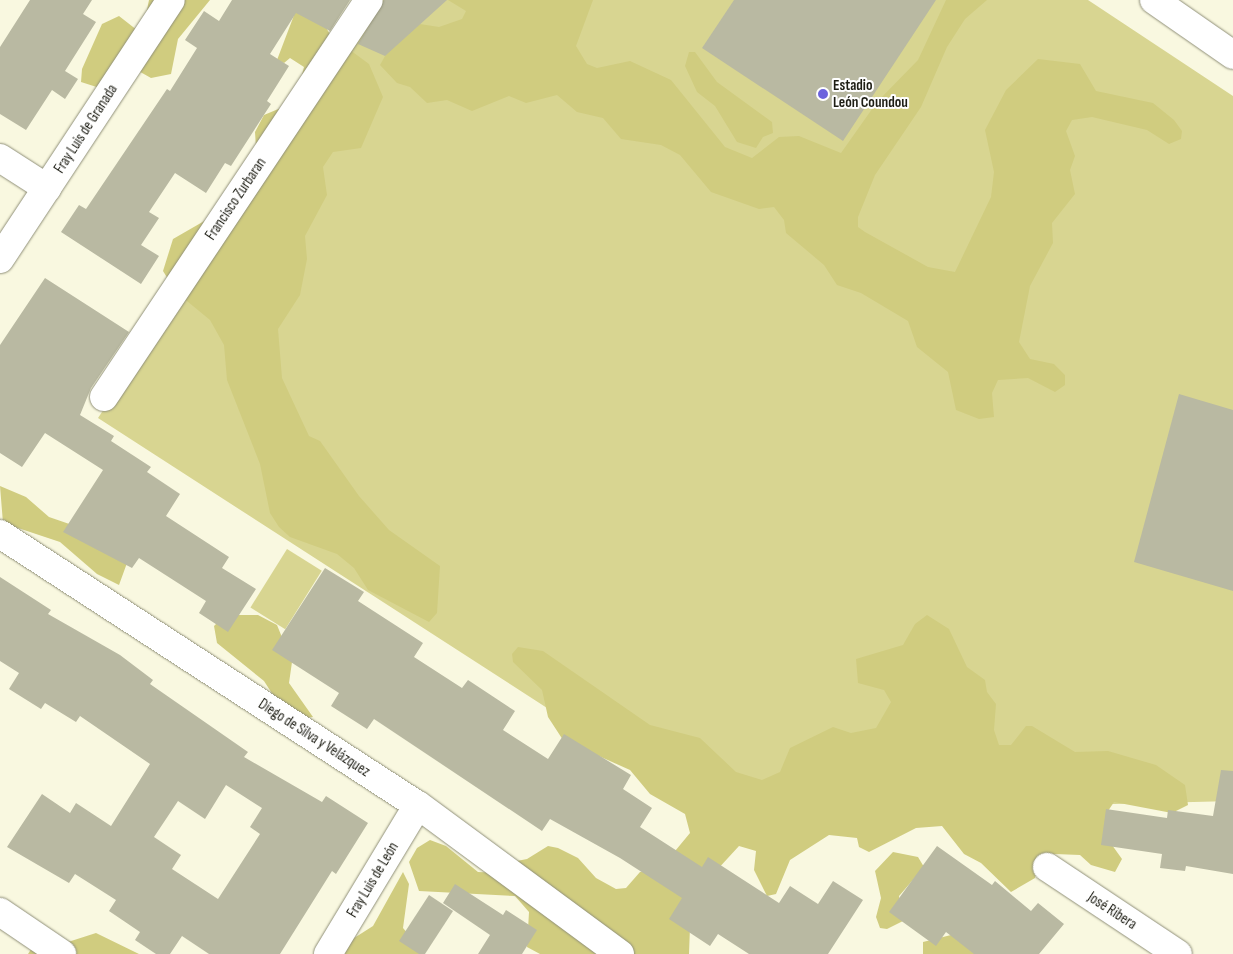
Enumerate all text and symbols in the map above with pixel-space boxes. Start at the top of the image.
place label: Estadio León Coundou [833,76,908,111]
street label: Fray Luis de Granada [51,81,121,177]
marker: Estadio León Coundou [817,88,829,100]
street label: Francisco Zurbaran [202,154,270,244]
street label: Diego de Silva y Velázquez [255,695,373,781]
street label: Fray Luis de León [343,839,403,921]
street label: José Ribera [1084,888,1140,934]

